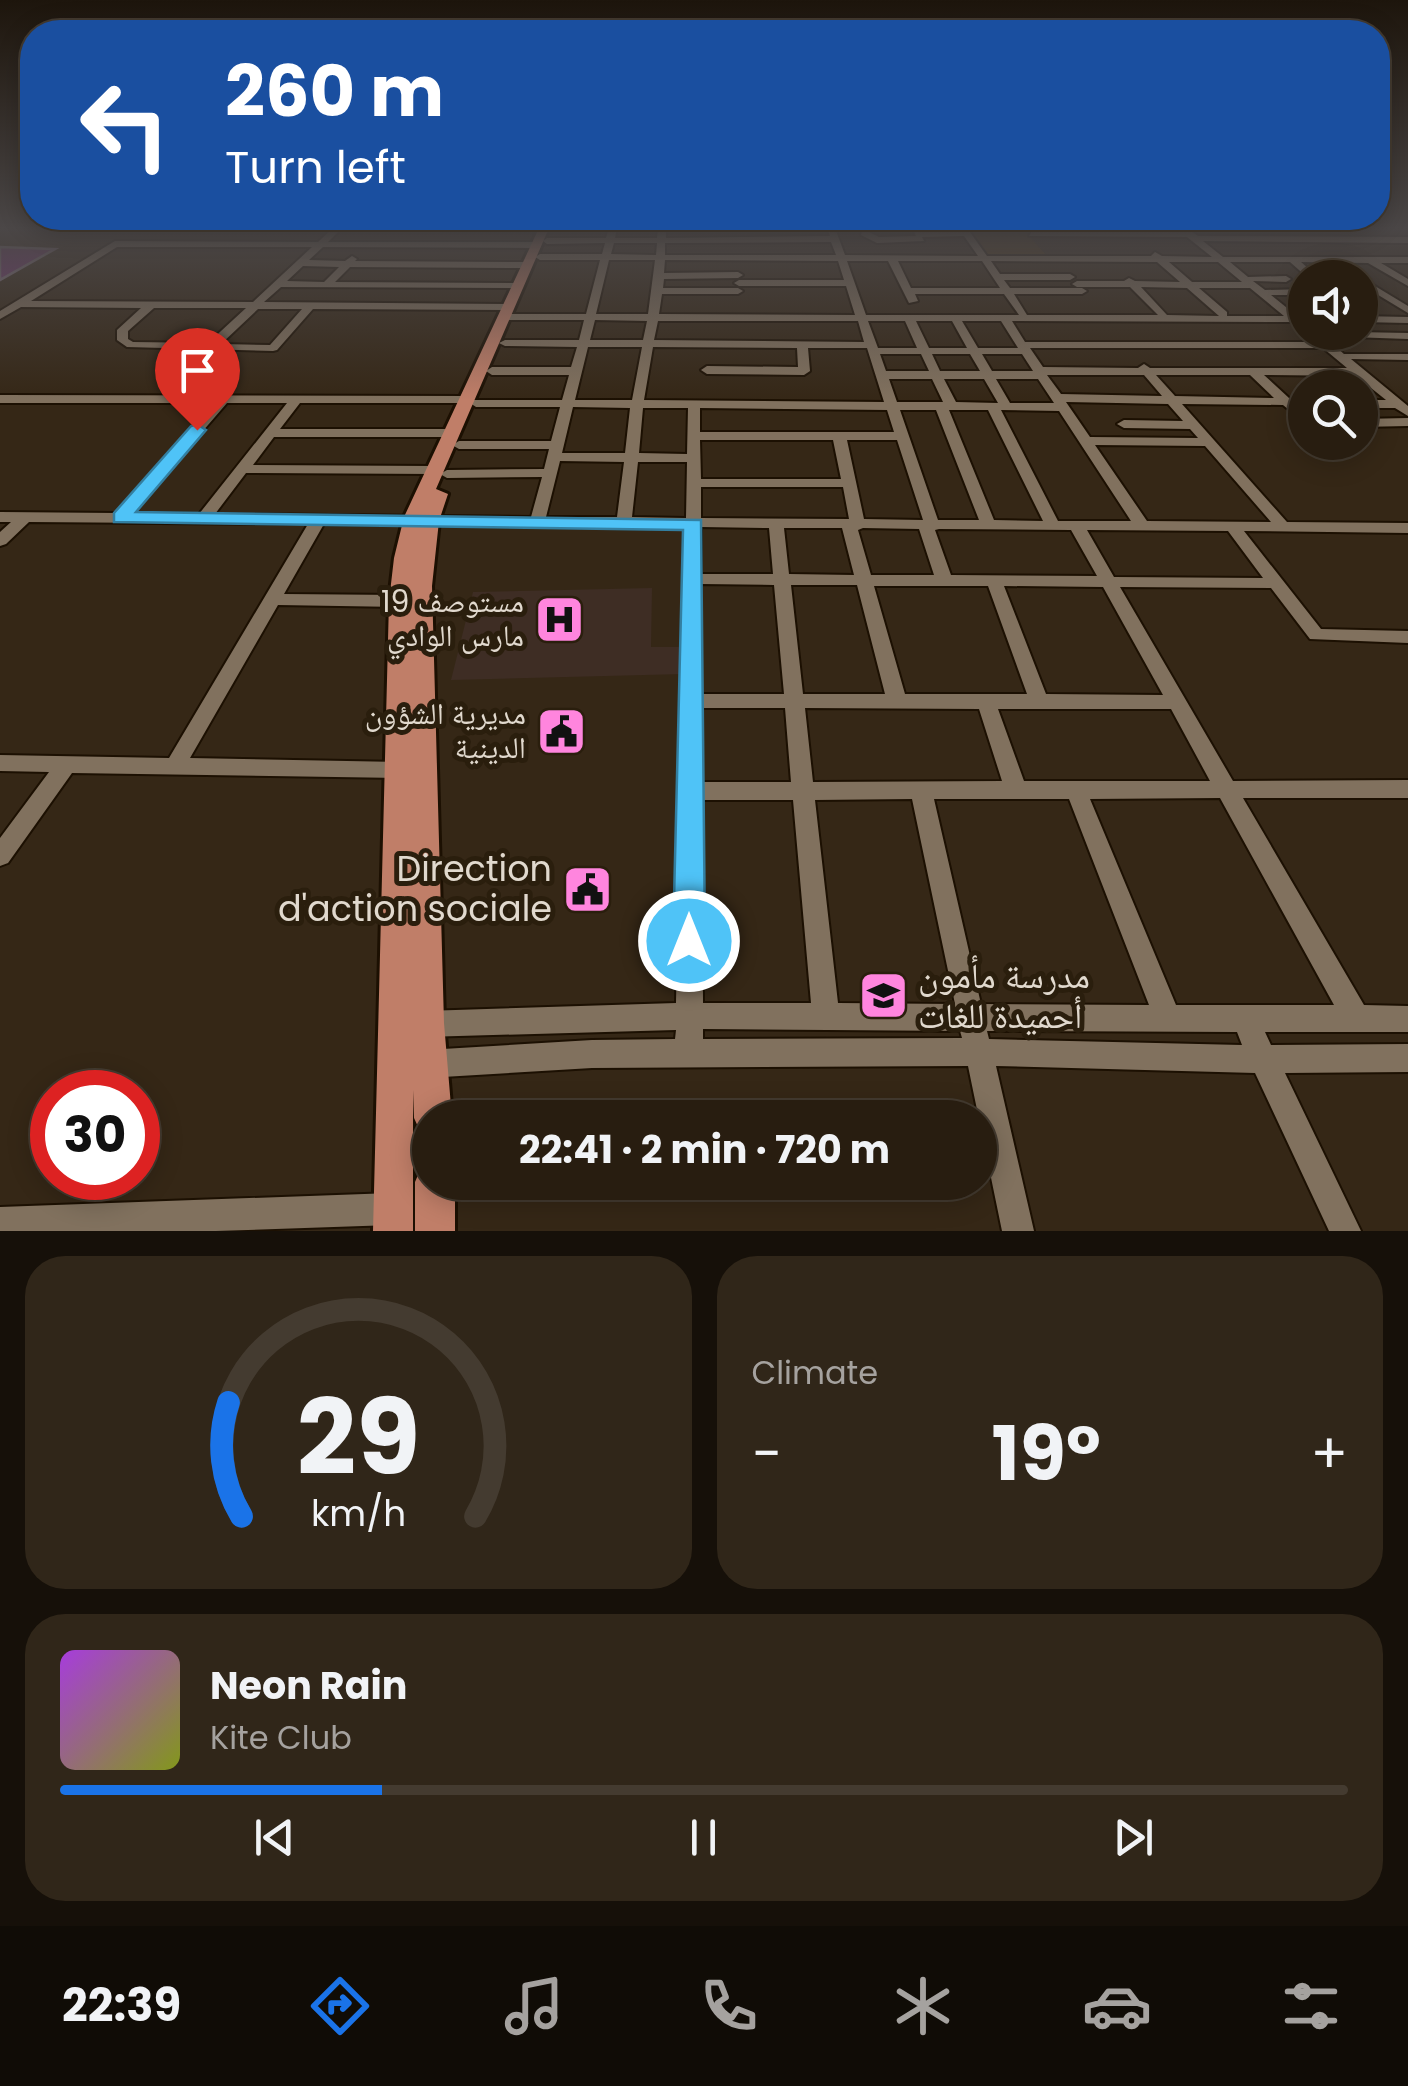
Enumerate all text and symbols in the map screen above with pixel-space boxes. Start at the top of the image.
text: 260 m [225,42,444,141]
icon: left [60,60,190,190]
text: Turn left [225,136,406,199]
map controls [1288,260,1378,460]
button: sound [1288,260,1378,350]
pin [155,328,240,431]
icon: arrive [170,343,225,398]
button: search [1288,370,1378,460]
place label: مستوصف 19 مارس الوادي [381,580,524,660]
hospital icon: مستوصف 19 مارس الوادي [533,593,585,645]
place label: مديرية الشؤون الدينية [365,692,526,769]
public building icon: مديرية الشؤون الدينية [535,705,587,757]
place label: Direction d'action sociale [278,844,552,933]
public building icon: Direction d'action sociale [561,863,613,915]
position arrow [637,889,741,993]
place label: مدرسة مأمون أحميدة للغات [918,951,1090,1040]
school or university icon: مدرسة مأمون أحميدة للغات [857,970,909,1022]
speed limit sign: 30 [30,1070,160,1200]
text: 22:41 · 2 min · 720 m [519,1123,890,1176]
text: Climate [752,1350,878,1395]
text: 29 [297,1365,420,1510]
text: 19° [992,1401,1101,1506]
text: − [752,1415,782,1492]
text: + [1310,1415,1348,1492]
text: km/h [311,1488,406,1539]
text: Neon Rain [210,1659,407,1712]
text: Kite Club [210,1715,352,1760]
icon: previous [247,1810,302,1865]
icon: pause [676,1810,731,1865]
icon: next [1106,1810,1161,1865]
icon: directions [305,1971,375,2041]
icon: music [499,1971,569,2041]
icon: phone [694,1971,764,2041]
icon: climate [888,1971,958,2041]
icon: car [1082,1971,1152,2041]
icon: filters [1276,1971,1346,2041]
text: 22:39 [62,1974,181,2037]

